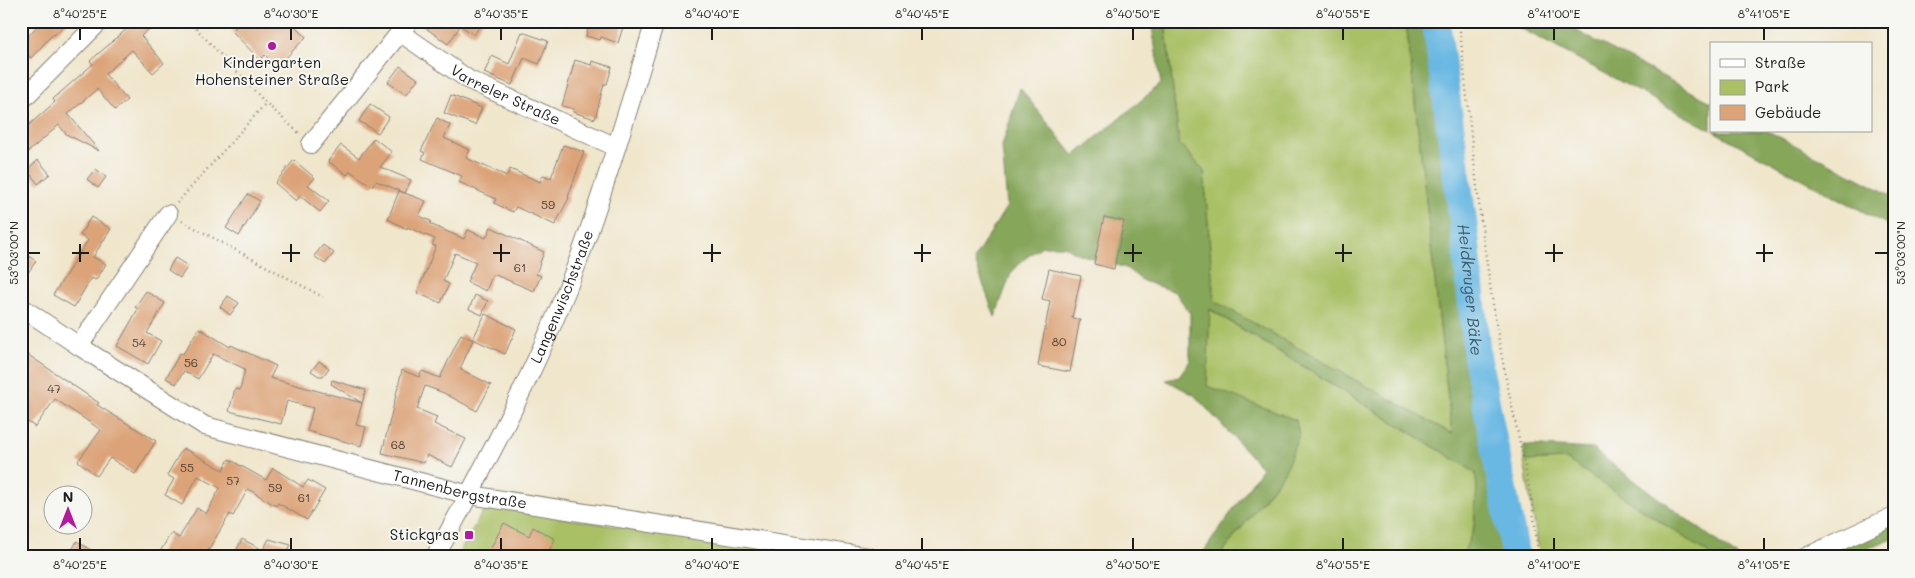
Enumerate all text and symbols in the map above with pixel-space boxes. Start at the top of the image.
text: 8°40'25"E [53,5,107,21]
text: 8°40'30"E [264,5,318,21]
text: 8°40'35"E [474,5,528,21]
text: 8°40'40"E [685,5,739,21]
text: 8°40'45"E [895,5,949,21]
text: 8°40'50"E [1106,5,1160,21]
text: 8°40'55"E [1316,5,1370,21]
text: 8°41'00"E [1528,5,1581,21]
text: 8°41'05"E [1738,5,1790,21]
marker: Kindergarten Hohensteiner Straße [266,40,278,52]
legend [1710,42,1872,132]
place label: Kindergarten Hohensteiner Straße [195,52,349,89]
text: Straße [1755,52,1806,72]
street label: Varreler Straße [447,59,564,129]
text: Park [1755,76,1789,96]
text: Gebäude [1755,102,1821,122]
house number: 59 [541,196,555,212]
text: 53°03'00"N [5,221,21,285]
text: 53°03'00"N [1892,221,1908,285]
water label: Heidkruger Bäke [1453,223,1488,357]
street label: Langenwischstraße [525,227,597,366]
house number: 61 [514,259,526,275]
house number: 80 [1052,333,1067,349]
house number: 54 [132,334,146,350]
house number: 56 [184,354,198,370]
house number: 47 [47,380,61,396]
house number: 68 [391,436,405,452]
house number: 55 [180,459,194,475]
street label: Tannenbergstraße [391,464,528,513]
house number: 57 [226,472,240,488]
house number: 59 [268,479,282,495]
north arrow [42,486,92,536]
text: N [63,487,73,506]
house number: 61 [298,489,310,505]
place label: Stickgras [390,524,459,544]
marker: Stickgras [463,529,475,541]
text: 8°40'25"E [53,556,107,572]
text: 8°40'30"E [264,556,318,572]
text: 8°40'35"E [474,556,528,572]
text: 8°40'40"E [685,556,739,572]
text: 8°40'45"E [895,556,949,572]
text: 8°40'50"E [1106,556,1160,572]
text: 8°40'55"E [1316,556,1370,572]
text: 8°41'00"E [1528,556,1581,572]
text: 8°41'05"E [1738,556,1790,572]

